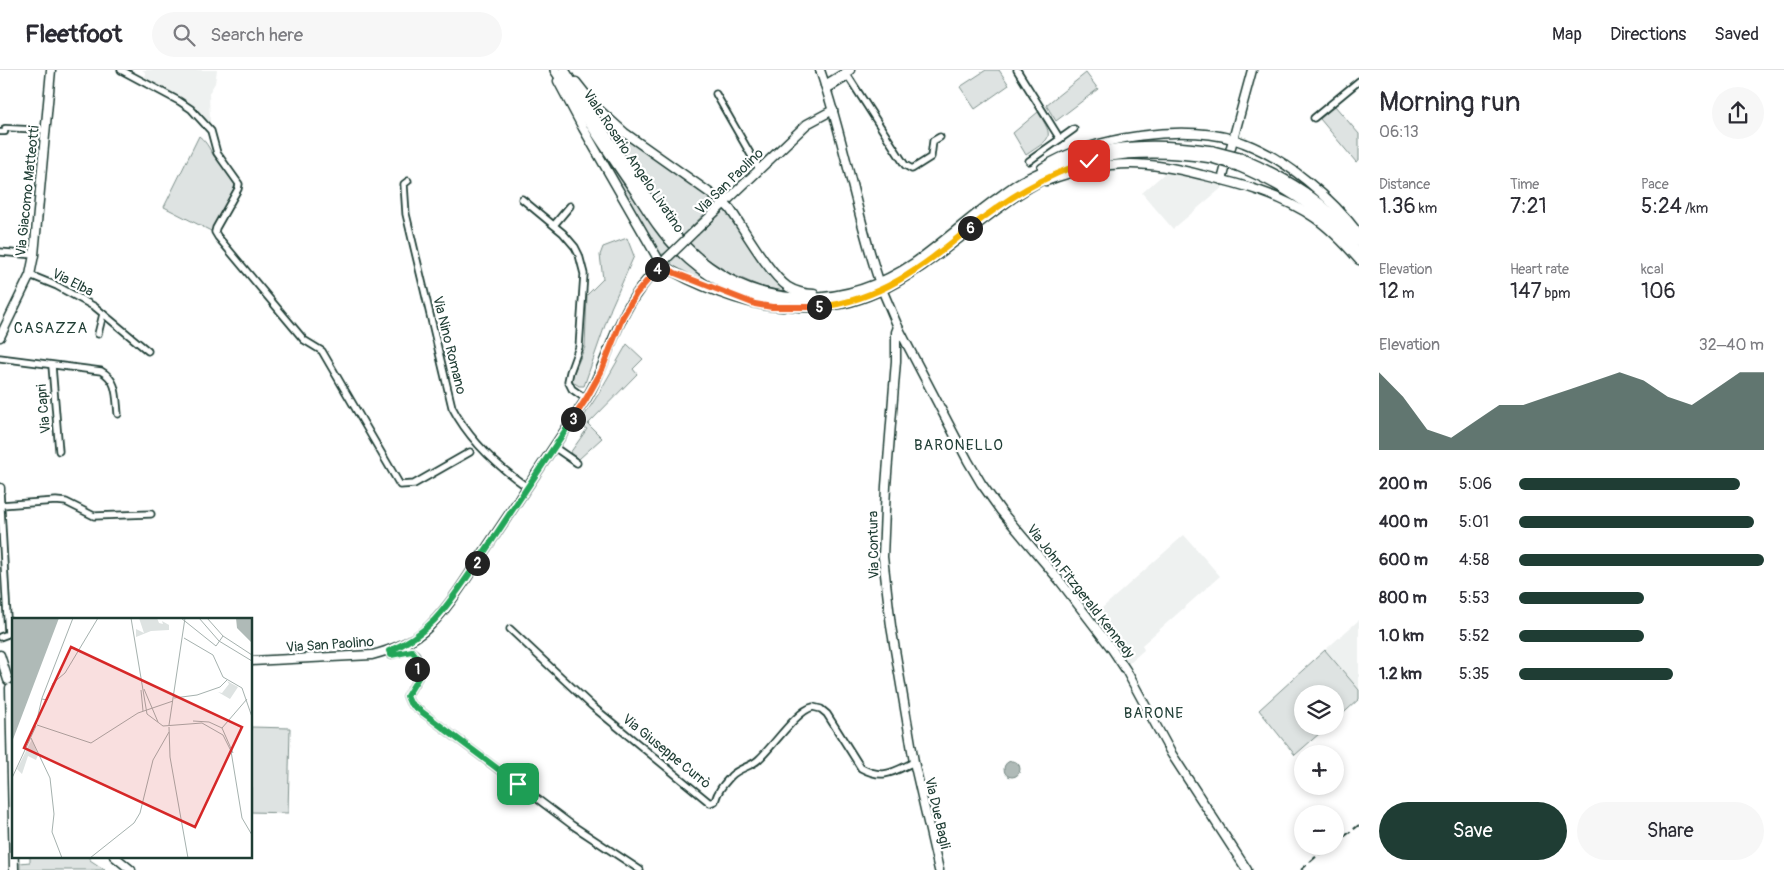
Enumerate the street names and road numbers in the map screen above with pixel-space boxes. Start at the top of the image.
street label: Viale Rosario Angelo Livatino [579,87,688,236]
street label: Via Giacomo Matteotti [12,124,43,257]
street label: Via San Paolino [692,144,767,218]
street label: Via Elba [49,265,96,300]
street label: Via Nino Romano [429,294,470,396]
street label: Via Capri [33,383,54,434]
street label: Via Contura [864,511,883,579]
street label: Via John Fitzgerald Kennedy [1023,521,1138,662]
street label: Via San Paolino [285,633,375,656]
street label: Via Giuseppe Currò [619,711,715,792]
street label: Via Due Bagli [921,776,954,851]

